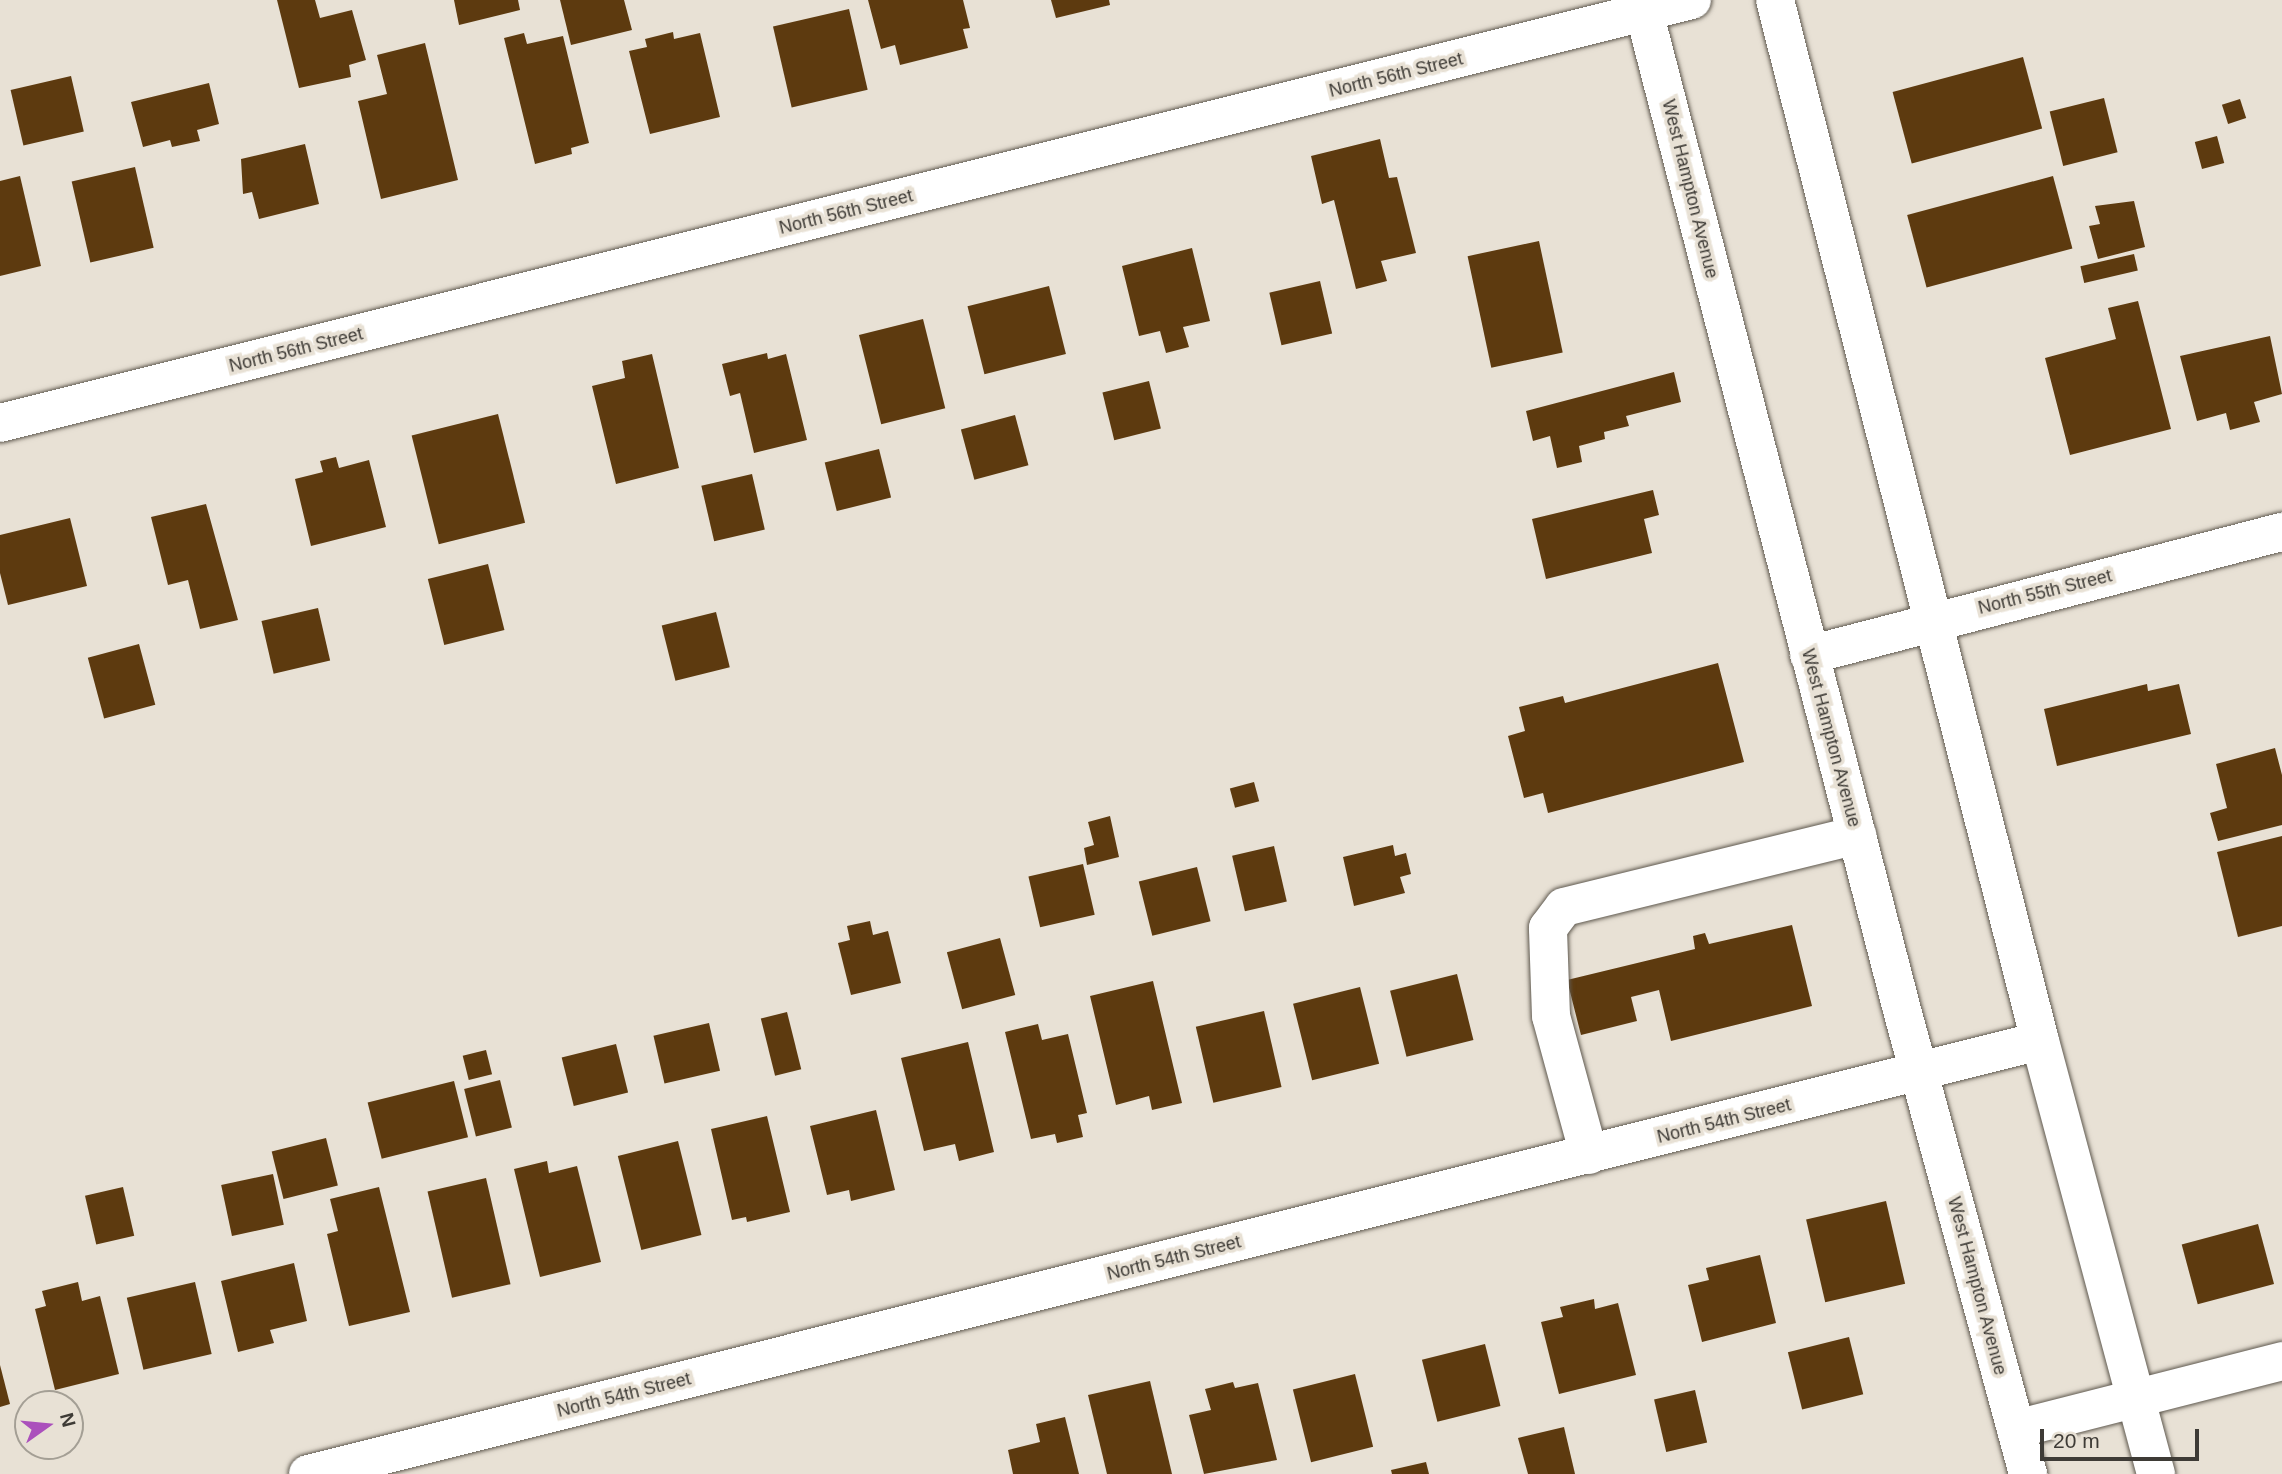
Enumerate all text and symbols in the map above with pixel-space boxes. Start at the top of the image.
street label: North 56th Street [1327,48,1465,102]
street label: West Hampton Avenue [1657,97,1723,281]
street label: North 56th Street [777,185,915,239]
street label: North 56th Street [227,323,365,377]
street label: North 55th Street [1976,565,2114,619]
street label: West Hampton Avenue [1797,646,1865,830]
street label: North 54th Street [1655,1094,1793,1148]
street label: West Hampton Avenue [1943,1194,2011,1378]
street label: North 54th Street [1105,1231,1243,1285]
street label: North 54th Street [555,1368,693,1422]
north arrow [14,1390,84,1460]
text: N [56,1411,80,1429]
scale bar [2044,1414,2203,1458]
text: 20 m [2053,1429,2100,1452]

